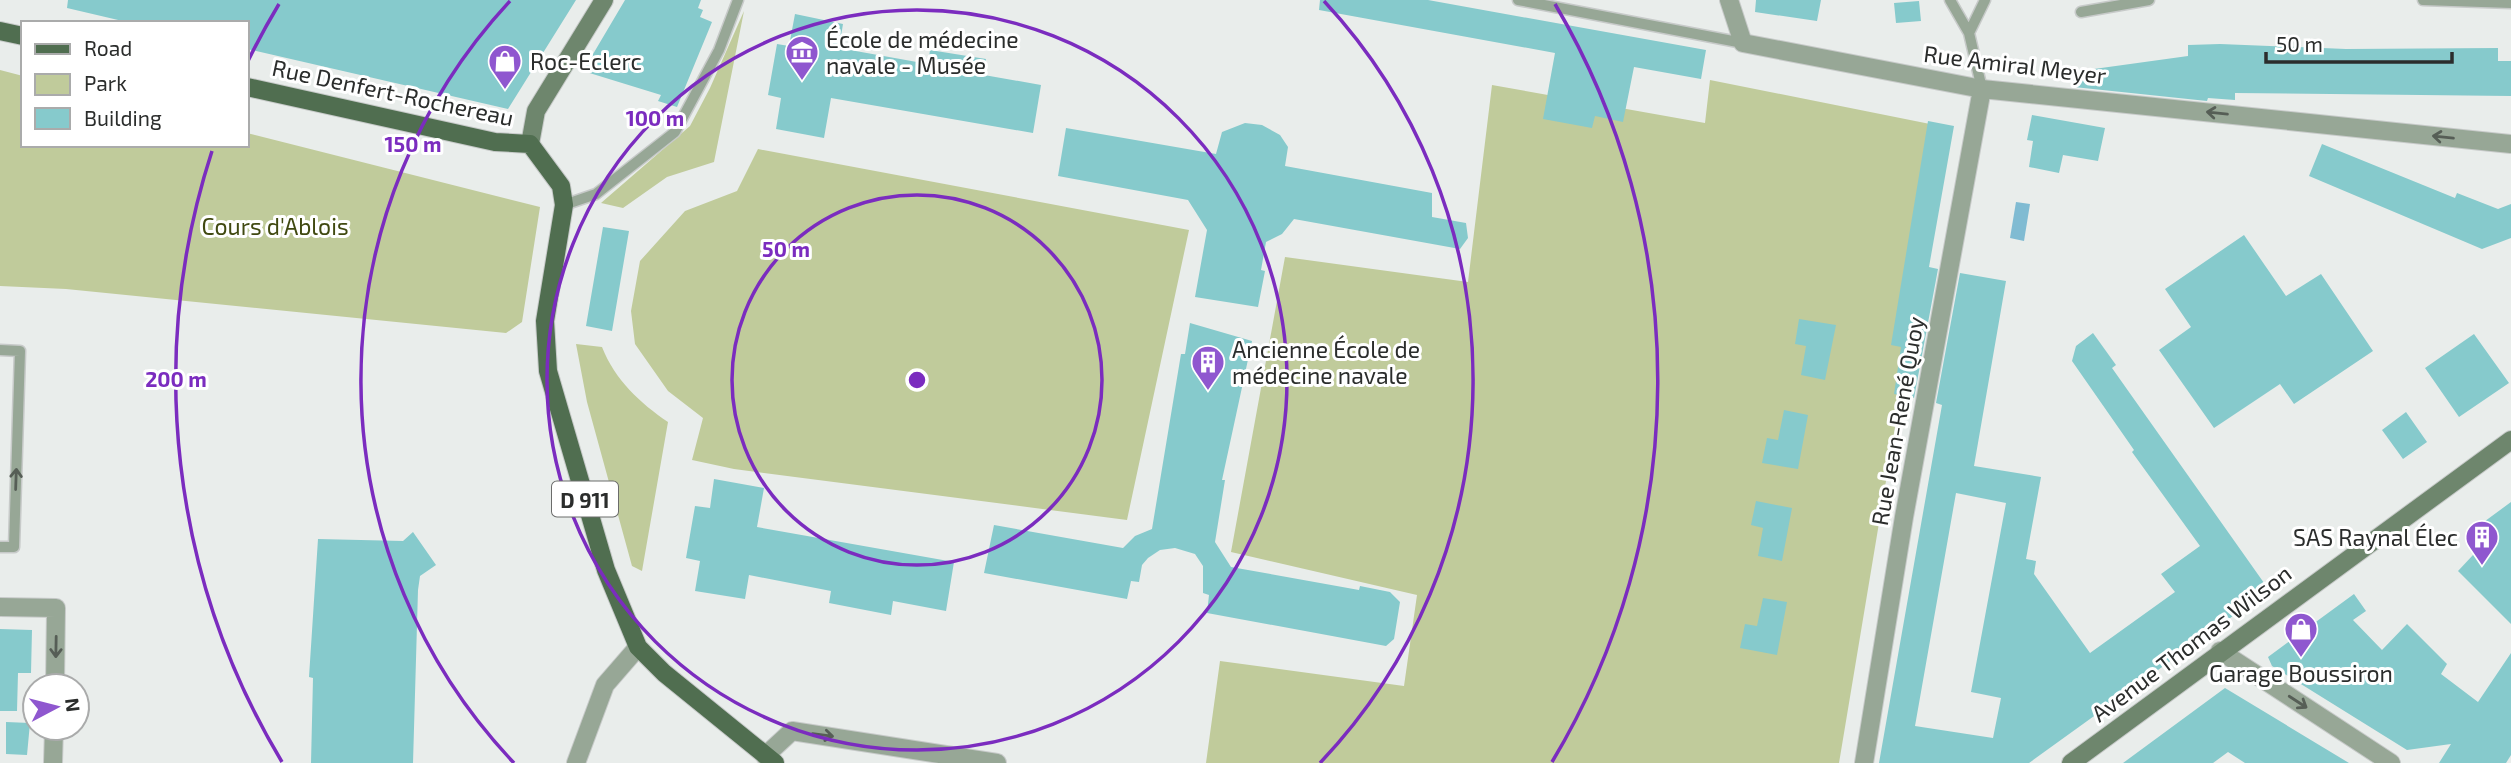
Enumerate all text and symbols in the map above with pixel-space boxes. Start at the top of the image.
legend [21,21,248,147]
scale bar [2266,21,2452,65]
place label: École de médecine navale - Musée [826,25,1019,79]
text: 50 m [2276,31,2323,56]
museum icon: École de médecine navale - Musée [783,33,821,82]
text: Road [84,35,132,60]
street label: Rue Amiral Meyer [1922,39,2108,89]
shop icon: Roc-Eclerc [486,42,524,91]
place label: Roc-Eclerc [530,47,642,75]
street label: Rue Denfert-Rochereau [270,53,516,131]
text: Park [84,70,127,95]
text: Building [84,105,162,130]
text: 100 m [626,105,684,130]
one-way arrow [2206,106,2229,119]
one-way arrow [2432,130,2455,143]
text: 150 m [385,131,441,156]
park label: Cours d'Ablois [201,212,349,240]
text: 50 m [762,236,810,261]
street label: Rue Jean-René Quoy [1865,314,1929,528]
place label: Ancienne École de médecine navale [1232,335,1420,389]
building icon: Ancienne École de médecine navale [1189,343,1227,392]
text: 200 m [145,366,207,391]
centre of rings [905,368,929,392]
one-way arrow [9,468,22,491]
road number: D 911 [552,482,618,516]
building icon: SAS Raynal Élec [2463,518,2501,567]
place label: SAS Raynal Élec [2293,523,2458,551]
street label: Avenue Thomas Wilson [2085,559,2297,727]
shop icon: Garage Boussiron [2282,610,2320,659]
one-way arrow [49,635,62,658]
place label: Garage Boussiron [2209,659,2393,687]
north arrow [21,672,91,742]
one-way arrow [2288,695,2307,709]
text: N [61,697,86,713]
one-way arrow [811,729,833,742]

